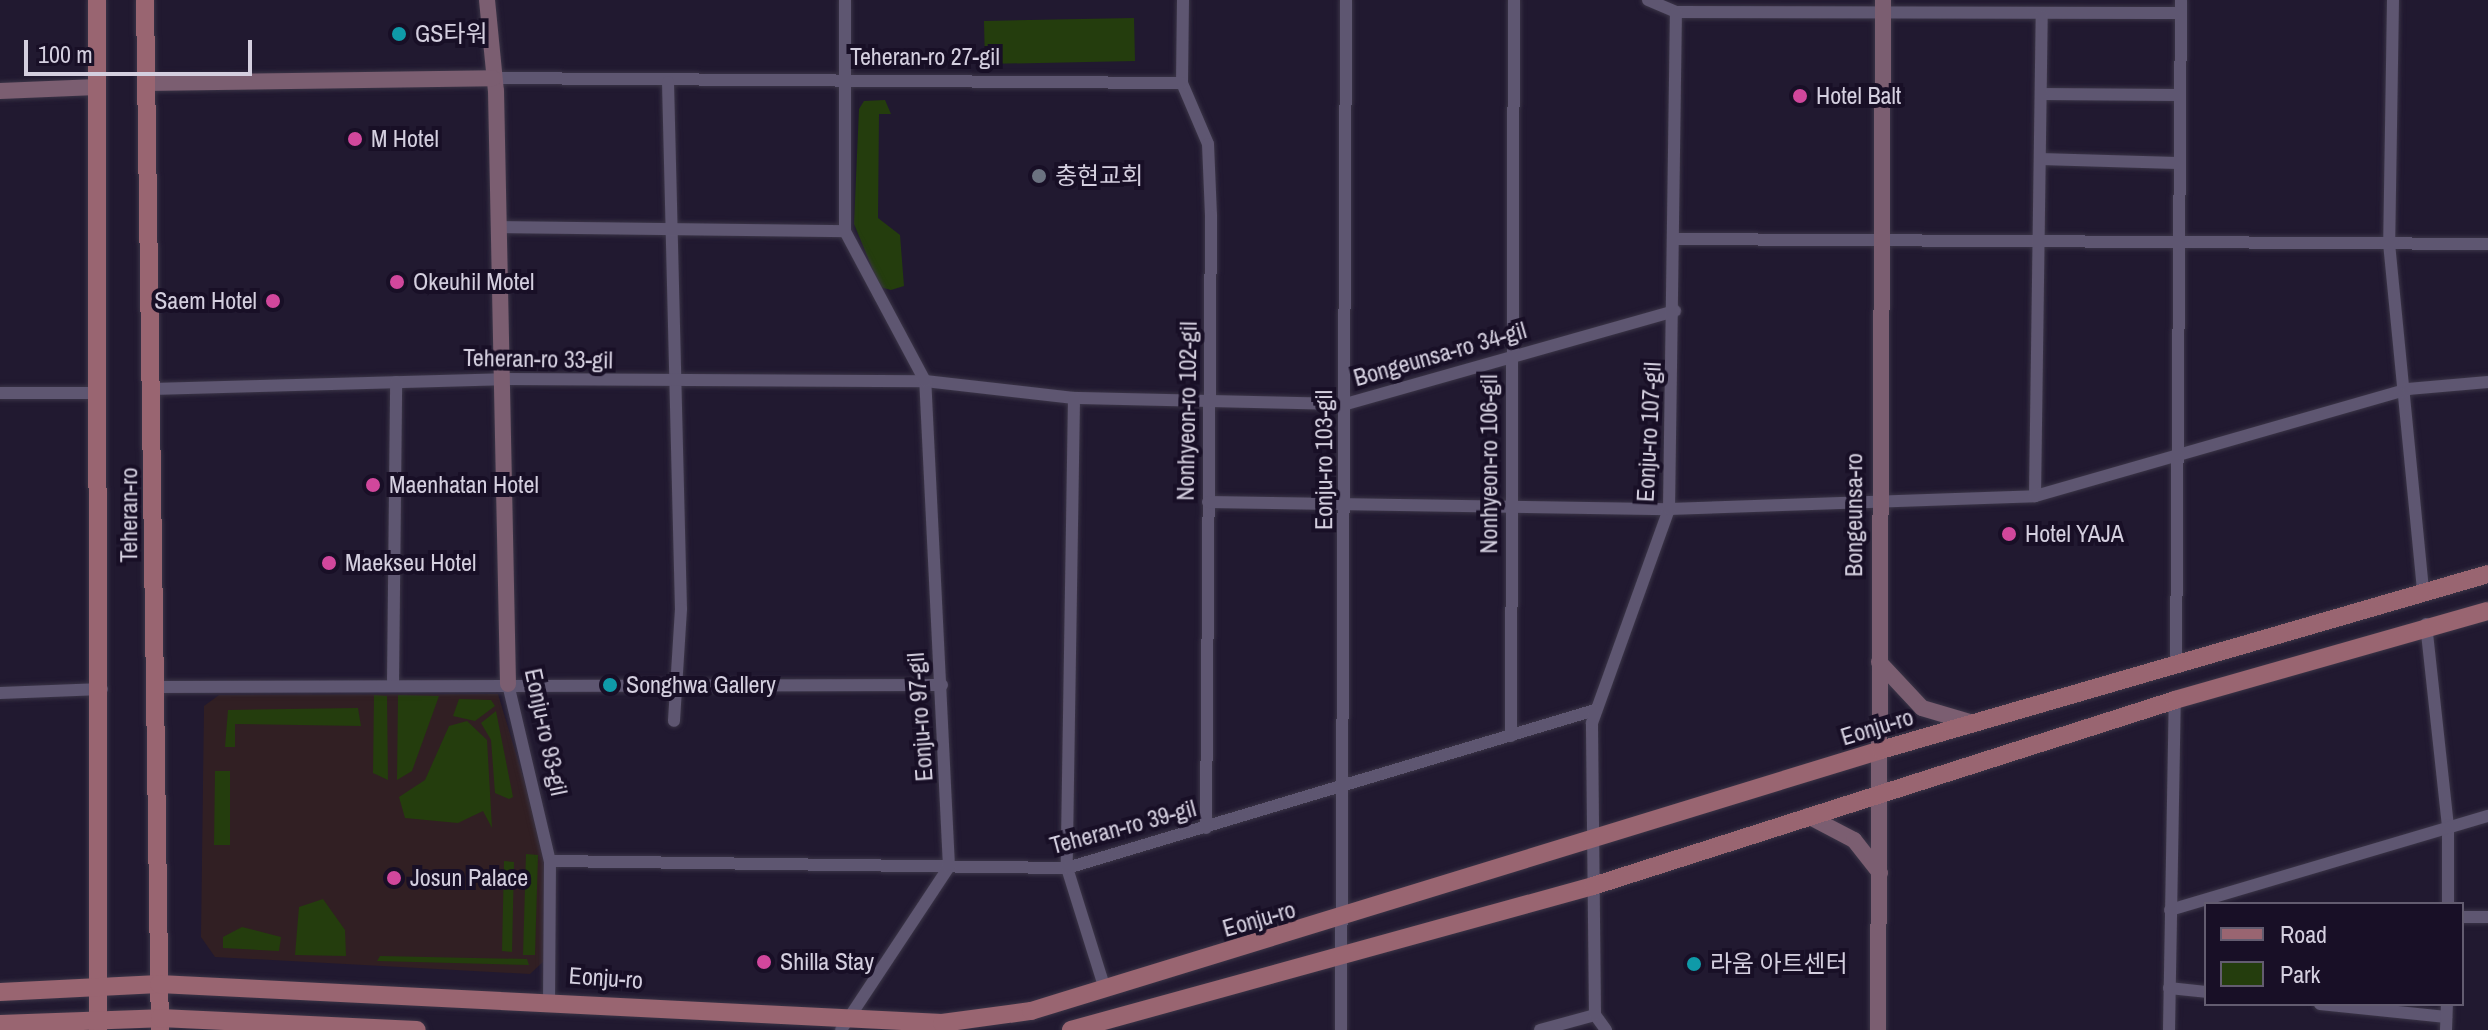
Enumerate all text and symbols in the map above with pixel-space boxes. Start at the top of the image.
place label: GS타워 [415,20,488,48]
scale bar [28,24,256,74]
marker: GS타워 [390,25,408,43]
text: 100 m [38,38,93,70]
street label: Teheran-ro 27-gil [850,43,1000,71]
place label: Hotel Balt [1816,82,1901,110]
marker: Hotel Balt [1791,87,1809,105]
place label: M Hotel [371,125,439,153]
marker: M Hotel [346,130,364,148]
place label: 충현교회 [1055,162,1143,190]
marker: 충현교회 [1030,167,1048,185]
place label: Okeuhil Motel [413,268,534,296]
marker: Okeuhil Motel [388,273,406,291]
place label: Saem Hotel [154,287,257,315]
marker: Saem Hotel [264,292,282,310]
street label: Bongeunsa-ro 34-gil [1350,316,1530,392]
street label: Nonhyeon-ro 102-gil [1171,321,1203,501]
street label: Teheran-ro 33-gil [463,343,613,375]
street label: Eonju-ro 107-gil [1631,361,1667,503]
street label: Nonhyeon-ro 106-gil [1475,374,1503,554]
street label: Eonju-ro 103-gil [1310,390,1338,530]
street label: Bongeunsa-ro [1840,453,1868,577]
street label: Teheran-ro [115,467,143,563]
place label: Maenhatan Hotel [389,471,539,499]
marker: Maenhatan Hotel [364,476,382,494]
place label: Hotel YAJA [2025,520,2124,548]
marker: Hotel YAJA [2000,525,2018,543]
place label: Maekseu Hotel [345,549,476,577]
marker: Maekseu Hotel [320,554,338,572]
street label: Eonju-ro 97-gil [901,652,939,782]
street label: Eonju-ro 93-gil [518,666,574,798]
place label: Songhwa Gallery [626,671,776,699]
marker: Songhwa Gallery [601,676,619,694]
street label: Eonju-ro [1837,702,1917,752]
street label: Teheran-ro 39-gil [1047,794,1199,860]
place label: Josun Palace [410,864,528,892]
marker: Josun Palace [385,869,403,887]
street label: Eonju-ro [1219,895,1299,943]
legend [2204,902,2464,1006]
text: Road [2280,918,2327,950]
place label: Shilla Stay [780,948,874,976]
place label: 라움 아트센터 [1710,950,1848,978]
marker: Shilla Stay [755,953,773,971]
marker: 라움 아트센터 [1685,955,1703,973]
text: Park [2280,958,2320,990]
street label: Eonju-ro [568,961,644,995]

